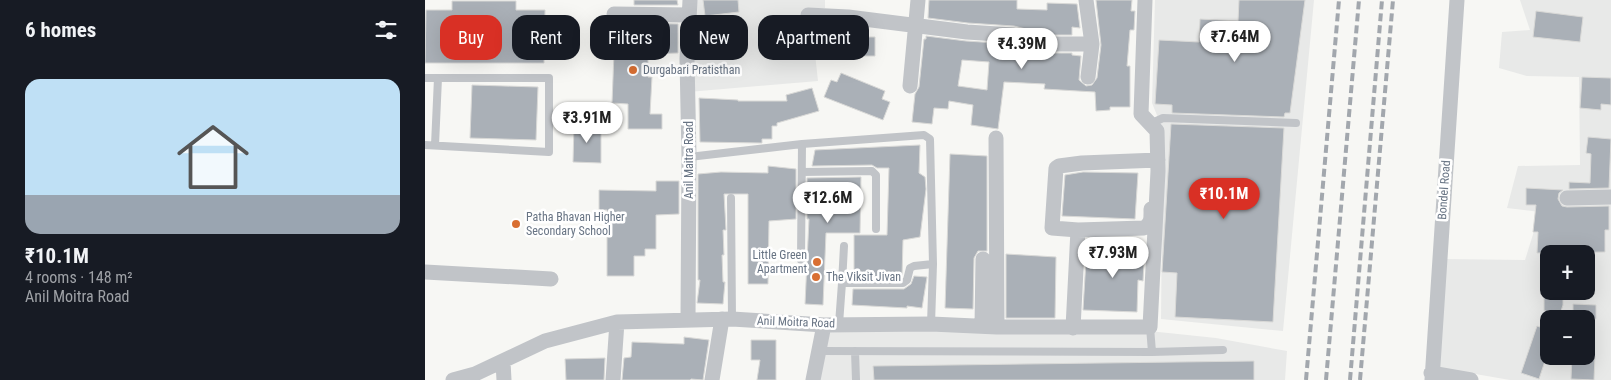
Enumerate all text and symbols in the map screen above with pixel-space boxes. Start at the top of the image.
chip: Buy [440,15,502,60]
chip: Rent [512,15,580,60]
chip: Filters [590,15,670,60]
chip: New [680,15,748,60]
chip: Apartment [758,15,869,60]
icon: filters [372,16,400,44]
text: 6 homes [25,18,96,42]
pin: ₹7.64M [1194,20,1276,63]
text: ₹7.64M [1211,27,1259,46]
pin: ₹4.39M [981,28,1063,70]
text: ₹4.39M [998,34,1046,53]
place label: Durgabari Pratisthan [643,63,740,77]
marker: Durgabari Pratisthan [627,64,639,76]
pin: ₹3.91M [546,102,628,144]
text: ₹3.91M [563,108,611,127]
icon: home [168,112,258,202]
street label: Anil Maitra Road [682,121,696,199]
street label: Bondel Road [1435,160,1453,220]
pin: ₹10.1M [1183,178,1265,220]
pin: ₹12.6M [787,182,869,224]
text: ₹10.1M [1200,184,1248,203]
text: ₹12.6M [804,188,852,207]
place label: Patha Bhavan Higher Secondary School [526,210,625,238]
marker: Patha Bhavan Higher Secondary School [510,218,522,230]
pin: ₹7.93M [1072,236,1154,279]
text: ₹7.93M [1089,243,1137,262]
text: ₹10.1M [25,244,89,268]
map controls [1540,245,1595,365]
button: + [1540,245,1595,300]
place label: Little Green Apartment [753,248,807,276]
marker: Little Green Apartment [811,256,823,268]
text: 4 rooms · 148 m² [25,268,133,287]
place label: The Viksit Jivan [826,270,901,284]
marker: The Viksit Jivan [810,271,822,283]
text: Anil Moitra Road [25,287,130,306]
button: − [1540,310,1595,365]
street label: Anil Moitra Road [757,314,835,330]

